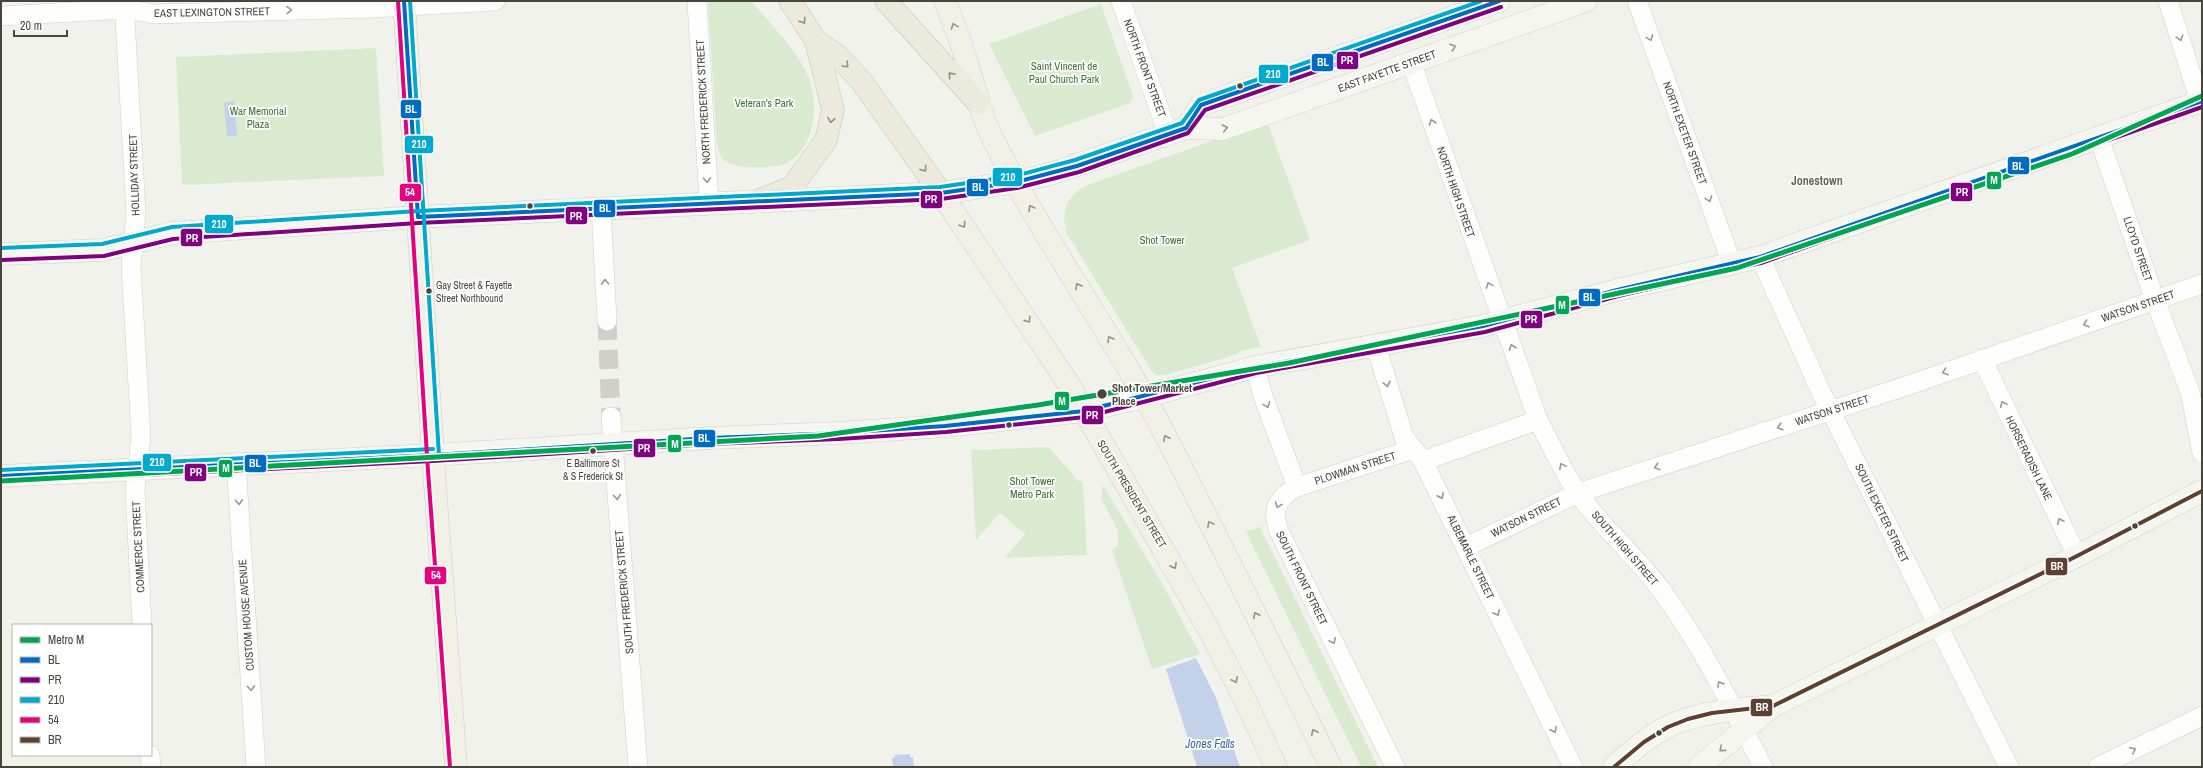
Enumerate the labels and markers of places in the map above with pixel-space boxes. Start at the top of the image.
unlabelled marker [1235,81,1245,91]
unlabelled marker [525,201,535,211]
place label: Gay Street & Fayette Street Northbound [436,279,513,305]
marker: Gay Street & Fayette Street Northbound [424,286,434,296]
place label: Shot Tower/Market Place [1112,381,1192,408]
marker: Shot Tower/Market Place [1095,387,1109,401]
unlabelled marker [1004,420,1014,430]
marker: E Baltimore St & S Frederick St [588,446,598,456]
place label: E Baltimore St & S Frederick St [563,457,624,483]
unlabelled marker [2130,521,2140,531]
unlabelled marker [1654,728,1664,738]

